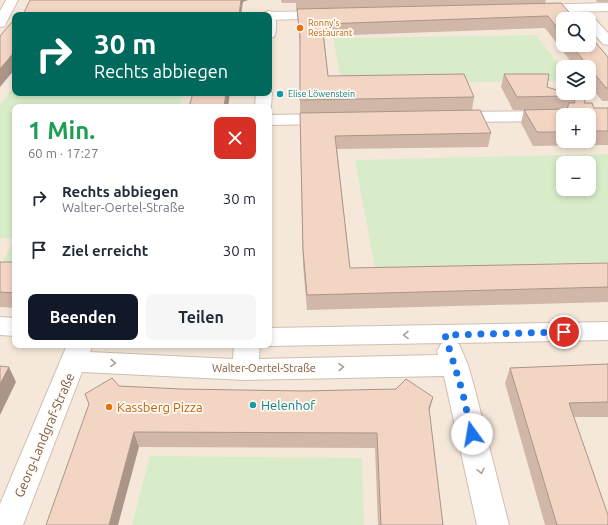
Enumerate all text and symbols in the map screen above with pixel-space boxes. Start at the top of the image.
map controls [556,12,596,196]
button: search [556,12,596,52]
place label: Ronny's Restaurant [308,18,353,38]
marker: Ronny's Restaurant [295,23,305,33]
icon: right [28,28,80,80]
text: 30 m [94,28,156,59]
button: layers [556,60,596,100]
text: Rechts abbiegen [94,61,228,81]
marker: Elise Löwenstein [275,89,285,99]
place label: Elise Löwenstein [288,89,355,99]
button: + [556,108,596,148]
text: 1 Min. [28,117,95,144]
button: close [214,117,256,159]
text: 60 m · 17:27 [28,146,99,160]
button: − [556,156,596,196]
text: Rechts abbiegen [62,183,179,200]
icon: right [28,187,50,209]
text: 30 m [223,190,256,207]
text: Walter-Oertel-Straße [62,200,185,214]
icon: arrive [28,239,50,261]
text: Ziel erreicht [62,242,148,259]
text: 30 m [223,242,256,259]
button: Beenden [28,294,138,340]
button: Teilen [146,294,256,340]
pin [547,315,581,349]
icon: arrive [553,321,575,343]
one-way arrow [403,331,409,340]
one-way arrow [110,359,117,368]
street label: Walter-Oertel-Straße [212,362,316,374]
one-way arrow [338,363,344,371]
street label: Georg-Landgraf-Straße [11,371,77,499]
place label: Helenhof [261,398,315,412]
place label: Kassberg Pizza [117,400,203,414]
marker: Helenhof [248,400,258,410]
marker: Kassberg Pizza [104,402,114,412]
position arrow [451,413,493,455]
one-way arrow [476,467,484,474]

